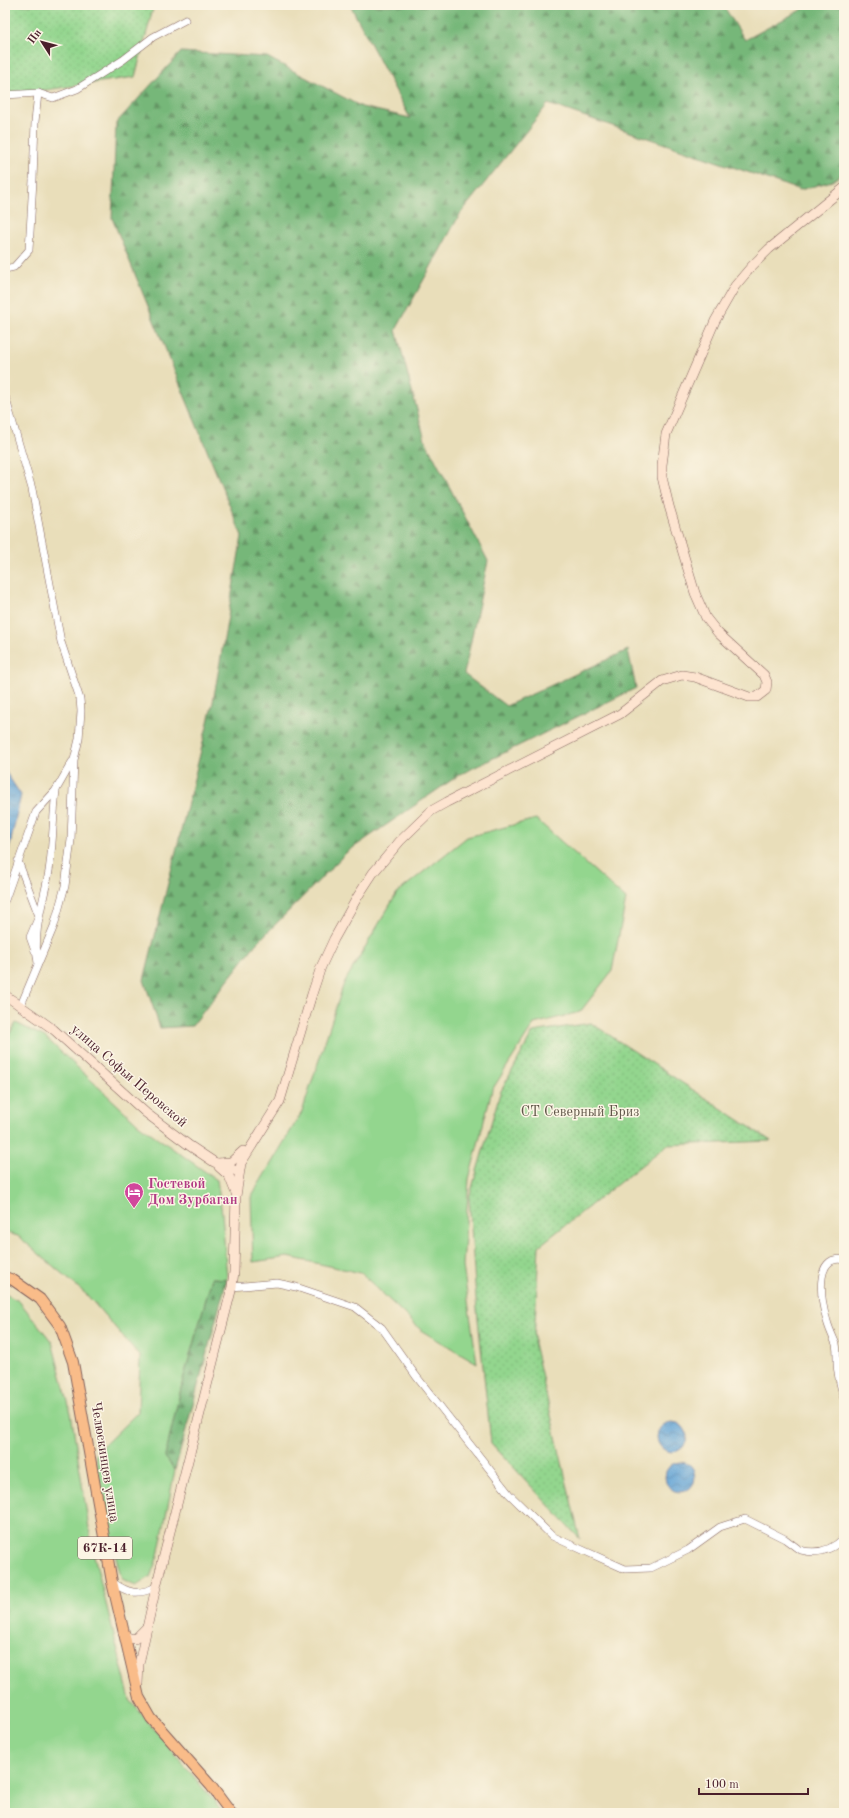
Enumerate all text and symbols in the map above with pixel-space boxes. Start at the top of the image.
north arrow [22,22,62,62]
text: Пн [26,28,44,46]
street label: улица Софьи Перовской [68,1022,190,1131]
park label: СТ Северный Бриз [521,1105,639,1119]
place label: Гостевой Дом Зурбаган [148,1177,238,1207]
hotel icon: Гостевой Дом Зурбаган [123,1181,145,1209]
street label: Челюскинцев улица [89,1401,121,1523]
road number: 67К-14 [78,1537,132,1559]
scale bar [699,1770,808,1796]
text: 100 m [705,1779,739,1791]

